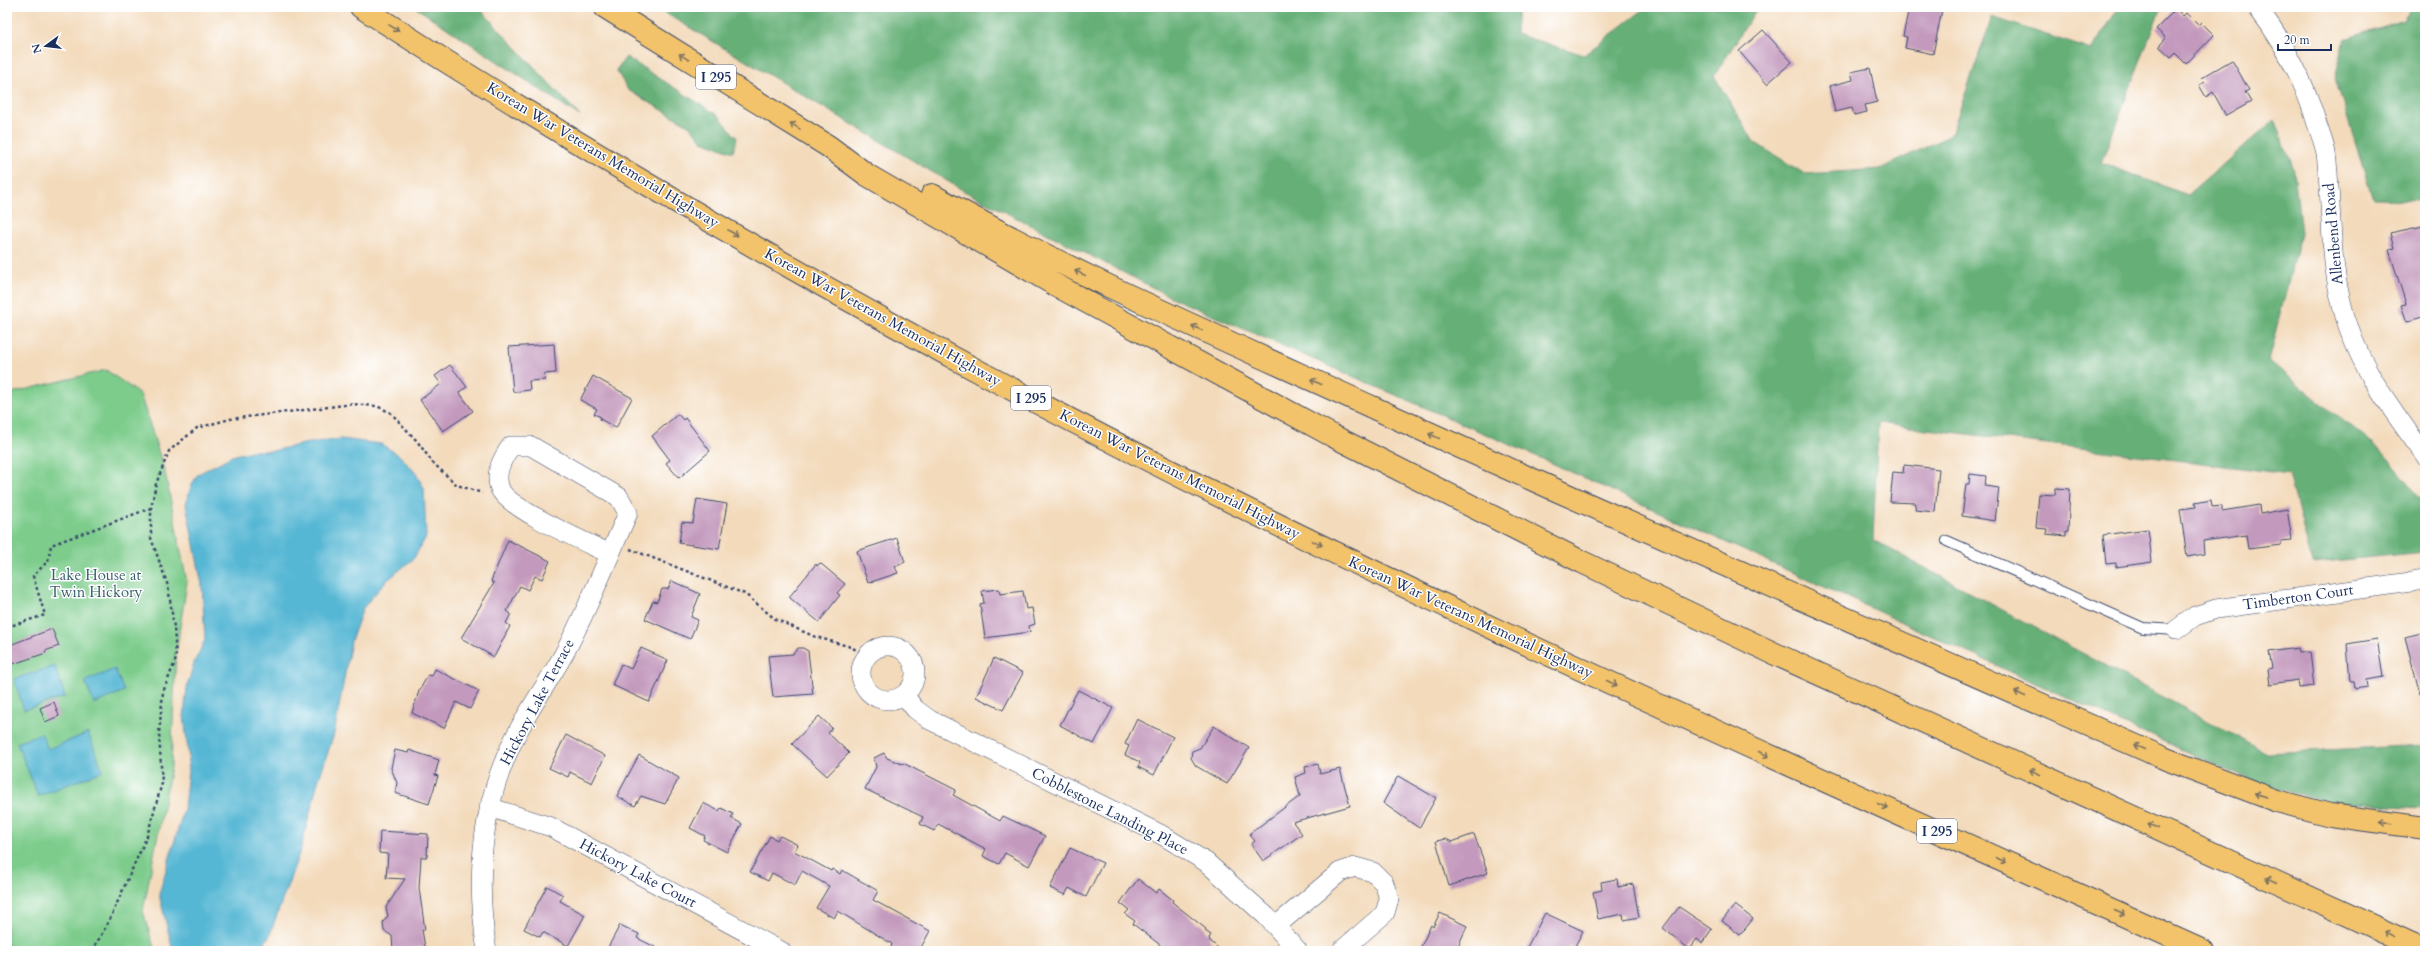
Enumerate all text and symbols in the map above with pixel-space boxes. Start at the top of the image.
one-way arrow [388,24,399,32]
north arrow [26,26,66,66]
scale bar [2278,26,2331,52]
text: 20 m [2284,32,2311,48]
text: N [28,41,45,55]
one-way arrow [679,53,690,61]
road number: I 295 [696,65,736,89]
street label: Korean War Veterans Memorial Highway [483,78,723,233]
one-way arrow [789,121,801,129]
street label: Allenbend Road [2319,182,2347,286]
one-way arrow [727,229,739,237]
street label: Korean War Veterans Memorial Highway [761,243,1005,391]
one-way arrow [1074,269,1086,276]
one-way arrow [1192,324,1204,331]
one-way arrow [1310,378,1322,385]
road number: I 295 [1011,386,1051,410]
street label: Korean War Veterans Memorial Highway [1056,404,1304,544]
one-way arrow [1428,432,1440,439]
one-way arrow [1311,540,1323,547]
street label: Korean War Veterans Memorial Highway [1345,551,1597,683]
park label: Lake House at Twin Hickory [50,565,143,602]
street label: Timberton Court [2241,579,2355,615]
street label: Hickory Lake Terrace [495,635,579,769]
one-way arrow [1605,680,1617,687]
one-way arrow [2014,690,2026,698]
one-way arrow [2133,743,2145,750]
one-way arrow [1757,751,1769,758]
street label: Cobblestone Landing Place [1028,763,1192,859]
one-way arrow [2029,768,2041,775]
one-way arrow [2254,790,2266,798]
one-way arrow [1876,803,1888,810]
road number: I 295 [1917,819,1957,843]
one-way arrow [2380,820,2393,827]
one-way arrow [2147,822,2159,829]
street label: Hickory Lake Court [576,834,700,912]
one-way arrow [1995,857,2007,864]
one-way arrow [2266,876,2278,883]
one-way arrow [2113,910,2125,917]
one-way arrow [2384,930,2396,937]

